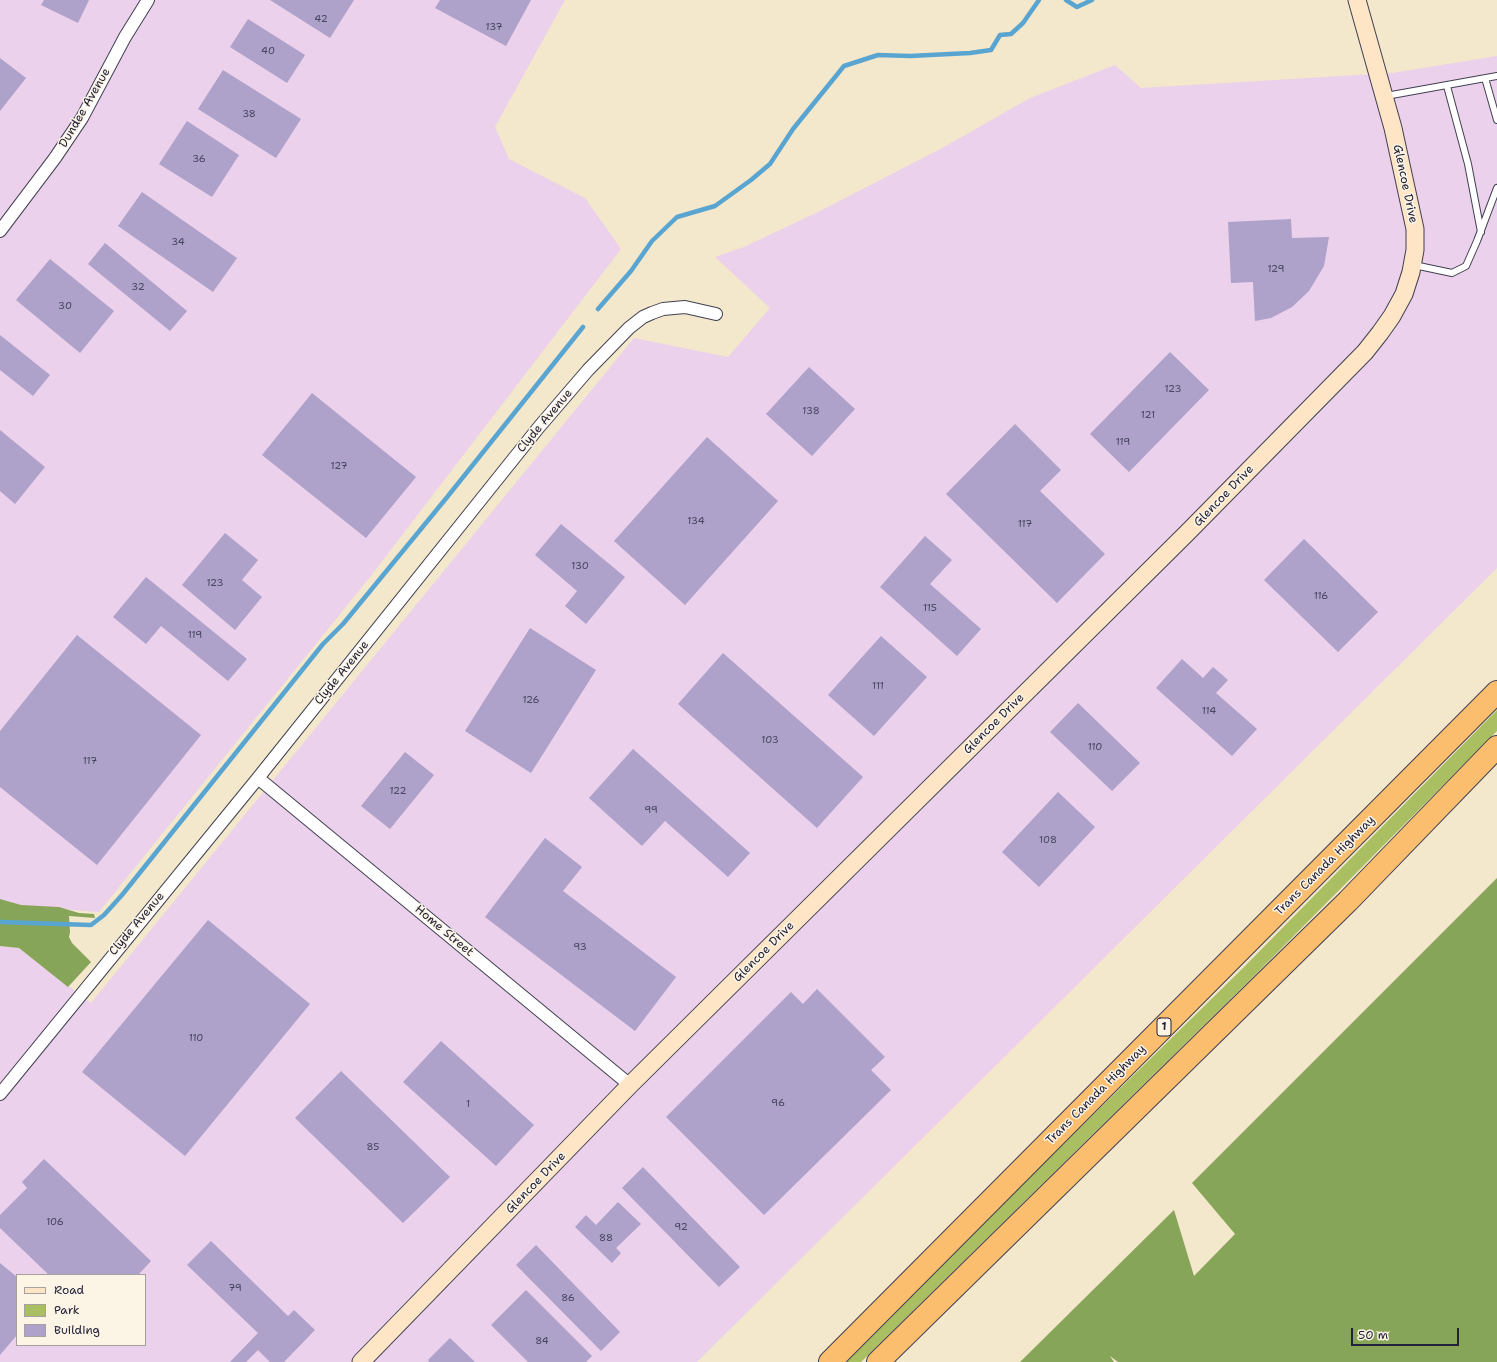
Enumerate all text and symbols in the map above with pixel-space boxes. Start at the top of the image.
house number: 42 [314,13,328,25]
house number: 137 [486,21,502,33]
house number: 40 [261,45,275,57]
street label: Dundee Avenue [56,66,114,150]
house number: 38 [242,108,256,120]
street label: Glencoe Drive [1390,143,1420,225]
house number: 36 [192,153,206,165]
house number: 34 [171,236,185,248]
house number: 129 [1267,263,1285,275]
house number: 32 [131,281,145,293]
house number: 30 [58,300,72,312]
house number: 123 [1164,383,1182,395]
street label: Clyde Avenue [514,386,576,456]
house number: 138 [802,405,820,417]
house number: 121 [1141,409,1155,421]
house number: 119 [1116,436,1130,448]
house number: 127 [331,460,347,472]
street label: Glencoe Drive [1191,462,1257,530]
house number: 134 [687,515,705,527]
house number: 117 [1018,518,1032,530]
house number: 130 [571,560,589,572]
house number: 123 [206,577,224,589]
house number: 116 [1314,590,1328,602]
house number: 115 [923,602,937,614]
house number: 119 [188,629,202,641]
street label: Clyde Avenue [312,638,372,708]
house number: 111 [872,680,884,692]
street label: Glencoe Drive [961,691,1027,757]
house number: 126 [522,694,540,706]
house number: 114 [1202,705,1216,717]
house number: 103 [761,734,779,746]
house number: 110 [1088,741,1102,753]
house number: 117 [83,755,97,767]
house number: 122 [389,785,407,797]
house number: 99 [644,804,658,816]
street label: Trans Canada Highway [1272,813,1378,919]
house number: 108 [1039,834,1057,846]
street label: Clyde Avenue [106,889,168,959]
street label: Home Street [412,902,476,960]
street label: Glencoe Drive [731,919,797,985]
house number: 93 [573,941,587,953]
road number: 1 [1157,1018,1171,1036]
house number: 110 [189,1032,203,1044]
street label: Trans Canada Highway [1043,1042,1149,1148]
house number: 96 [771,1097,785,1109]
house number: 1 [466,1098,470,1110]
house number: 85 [367,1141,379,1153]
street label: Glencoe Drive [503,1149,569,1217]
house number: 106 [46,1216,64,1228]
house number: 92 [674,1221,688,1233]
house number: 88 [599,1232,613,1244]
legend [16,1274,146,1346]
text: Road [54,1282,84,1298]
house number: 79 [228,1282,242,1294]
house number: 86 [561,1292,575,1304]
text: Park [54,1302,80,1318]
scale bar [1353,1320,1461,1346]
text: Building [54,1322,100,1338]
text: 50 m [1358,1327,1388,1343]
house number: 84 [535,1335,549,1347]

